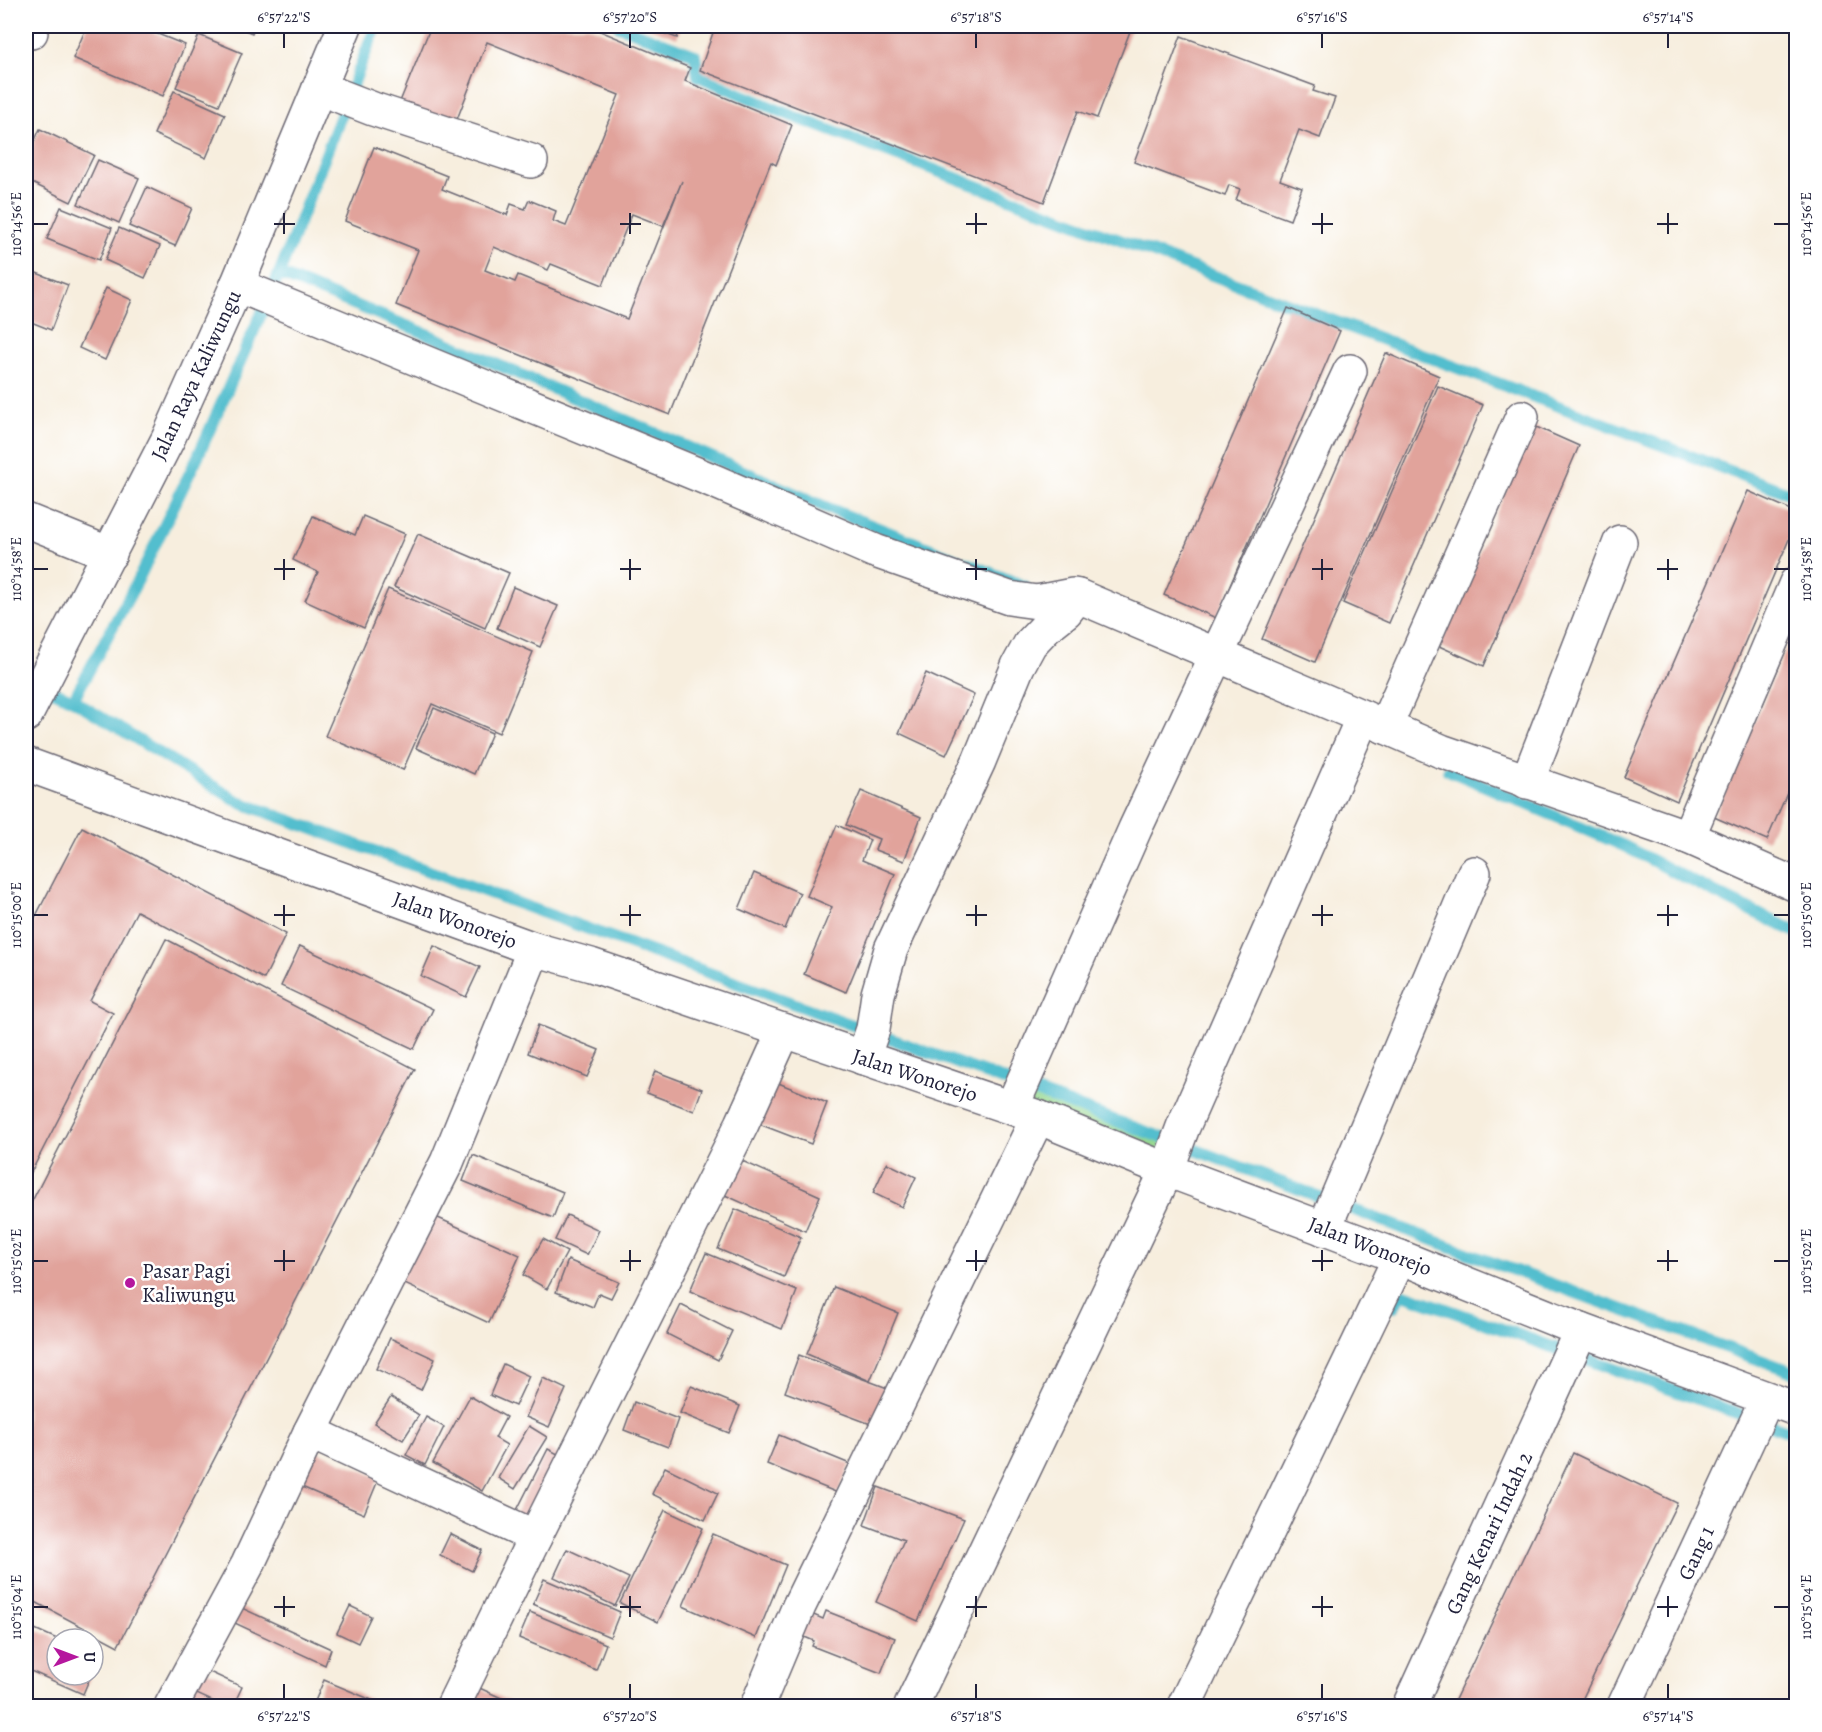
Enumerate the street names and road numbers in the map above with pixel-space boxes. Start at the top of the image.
street label: Jalan Raya Kaliwungu [144,285,248,465]
street label: Jalan Wonorejo [389,885,521,955]
street label: Jalan Wonorejo [849,1042,981,1108]
street label: Jalan Wonorejo [1304,1210,1436,1282]
street label: Gang Kenari Indah 2 [1439,1447,1539,1619]
street label: Gang 1 [1671,1521,1721,1585]

